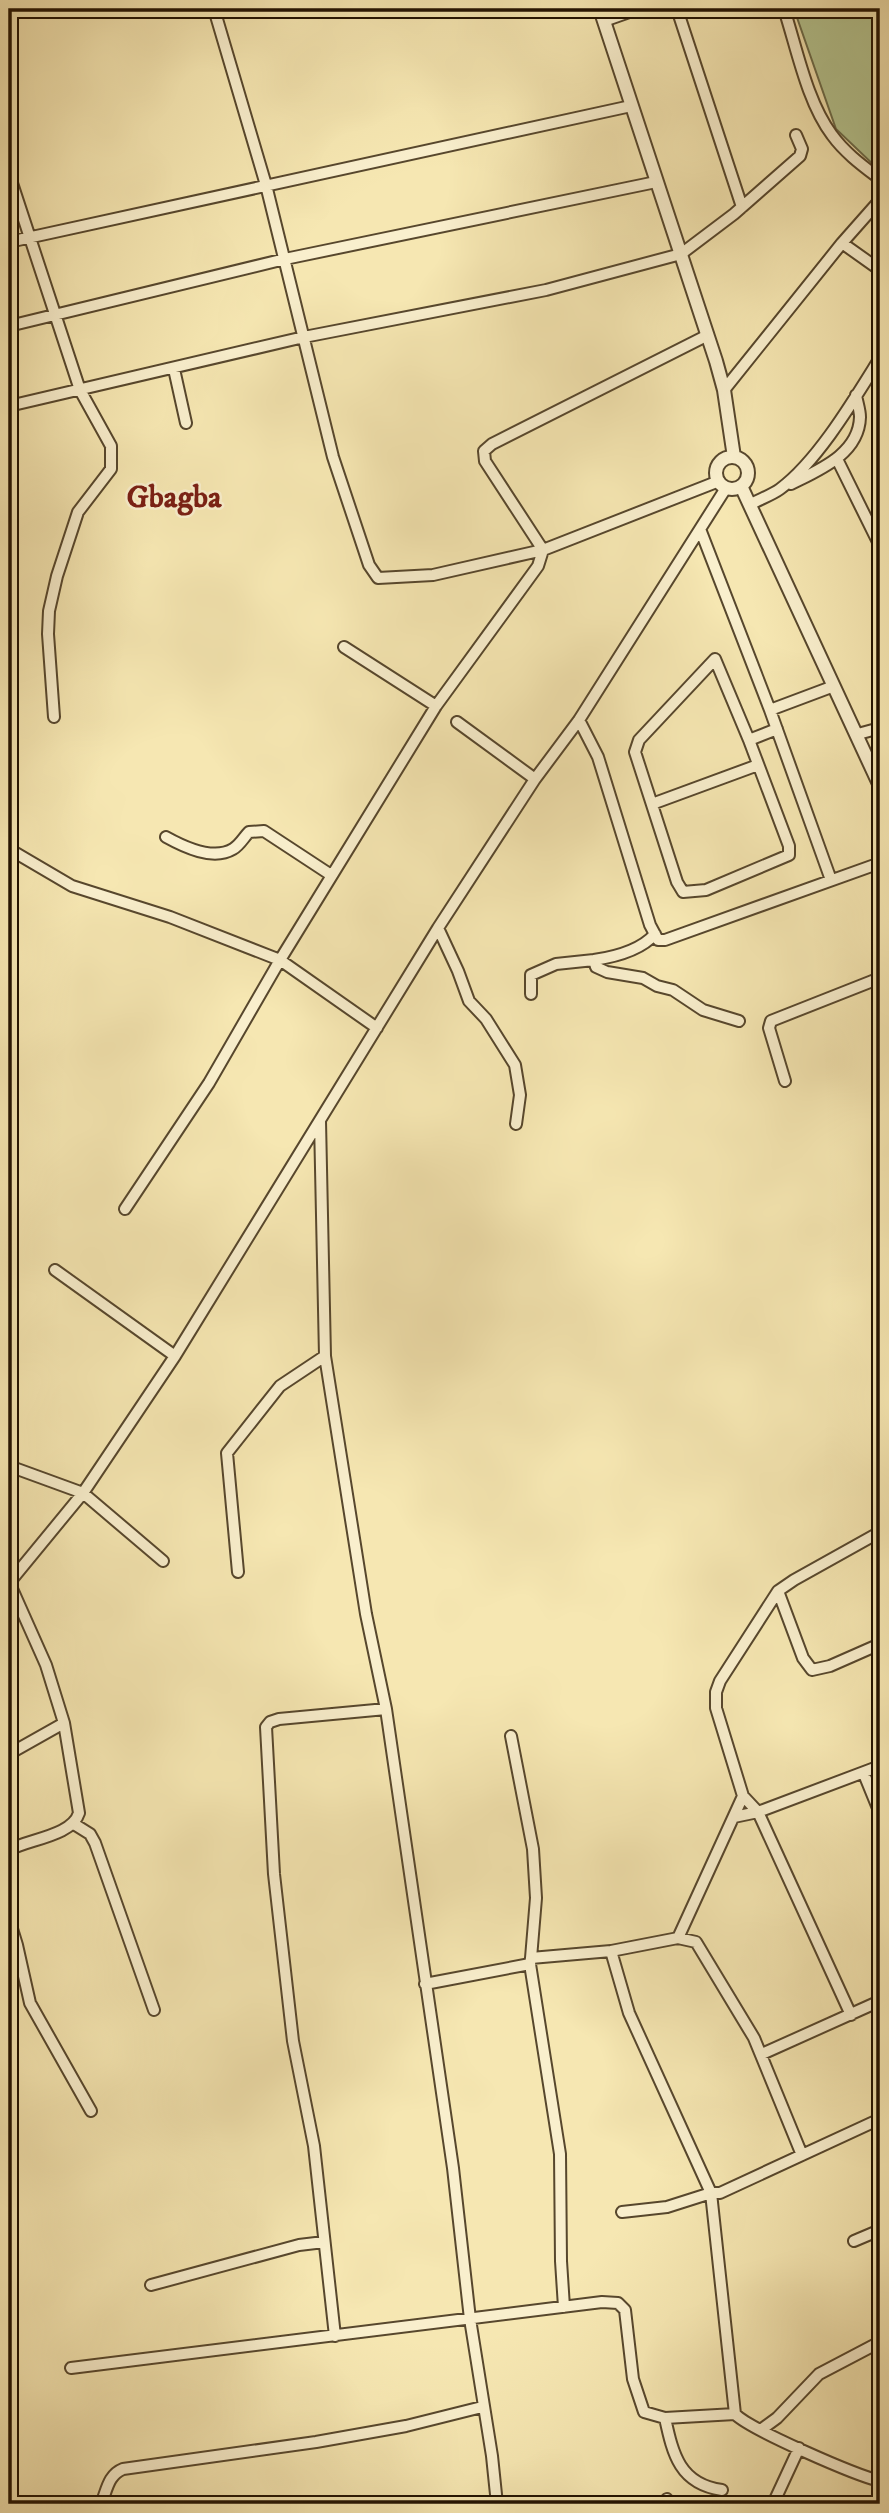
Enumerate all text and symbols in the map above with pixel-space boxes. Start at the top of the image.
district label: Gbagba [126,478,222,518]

